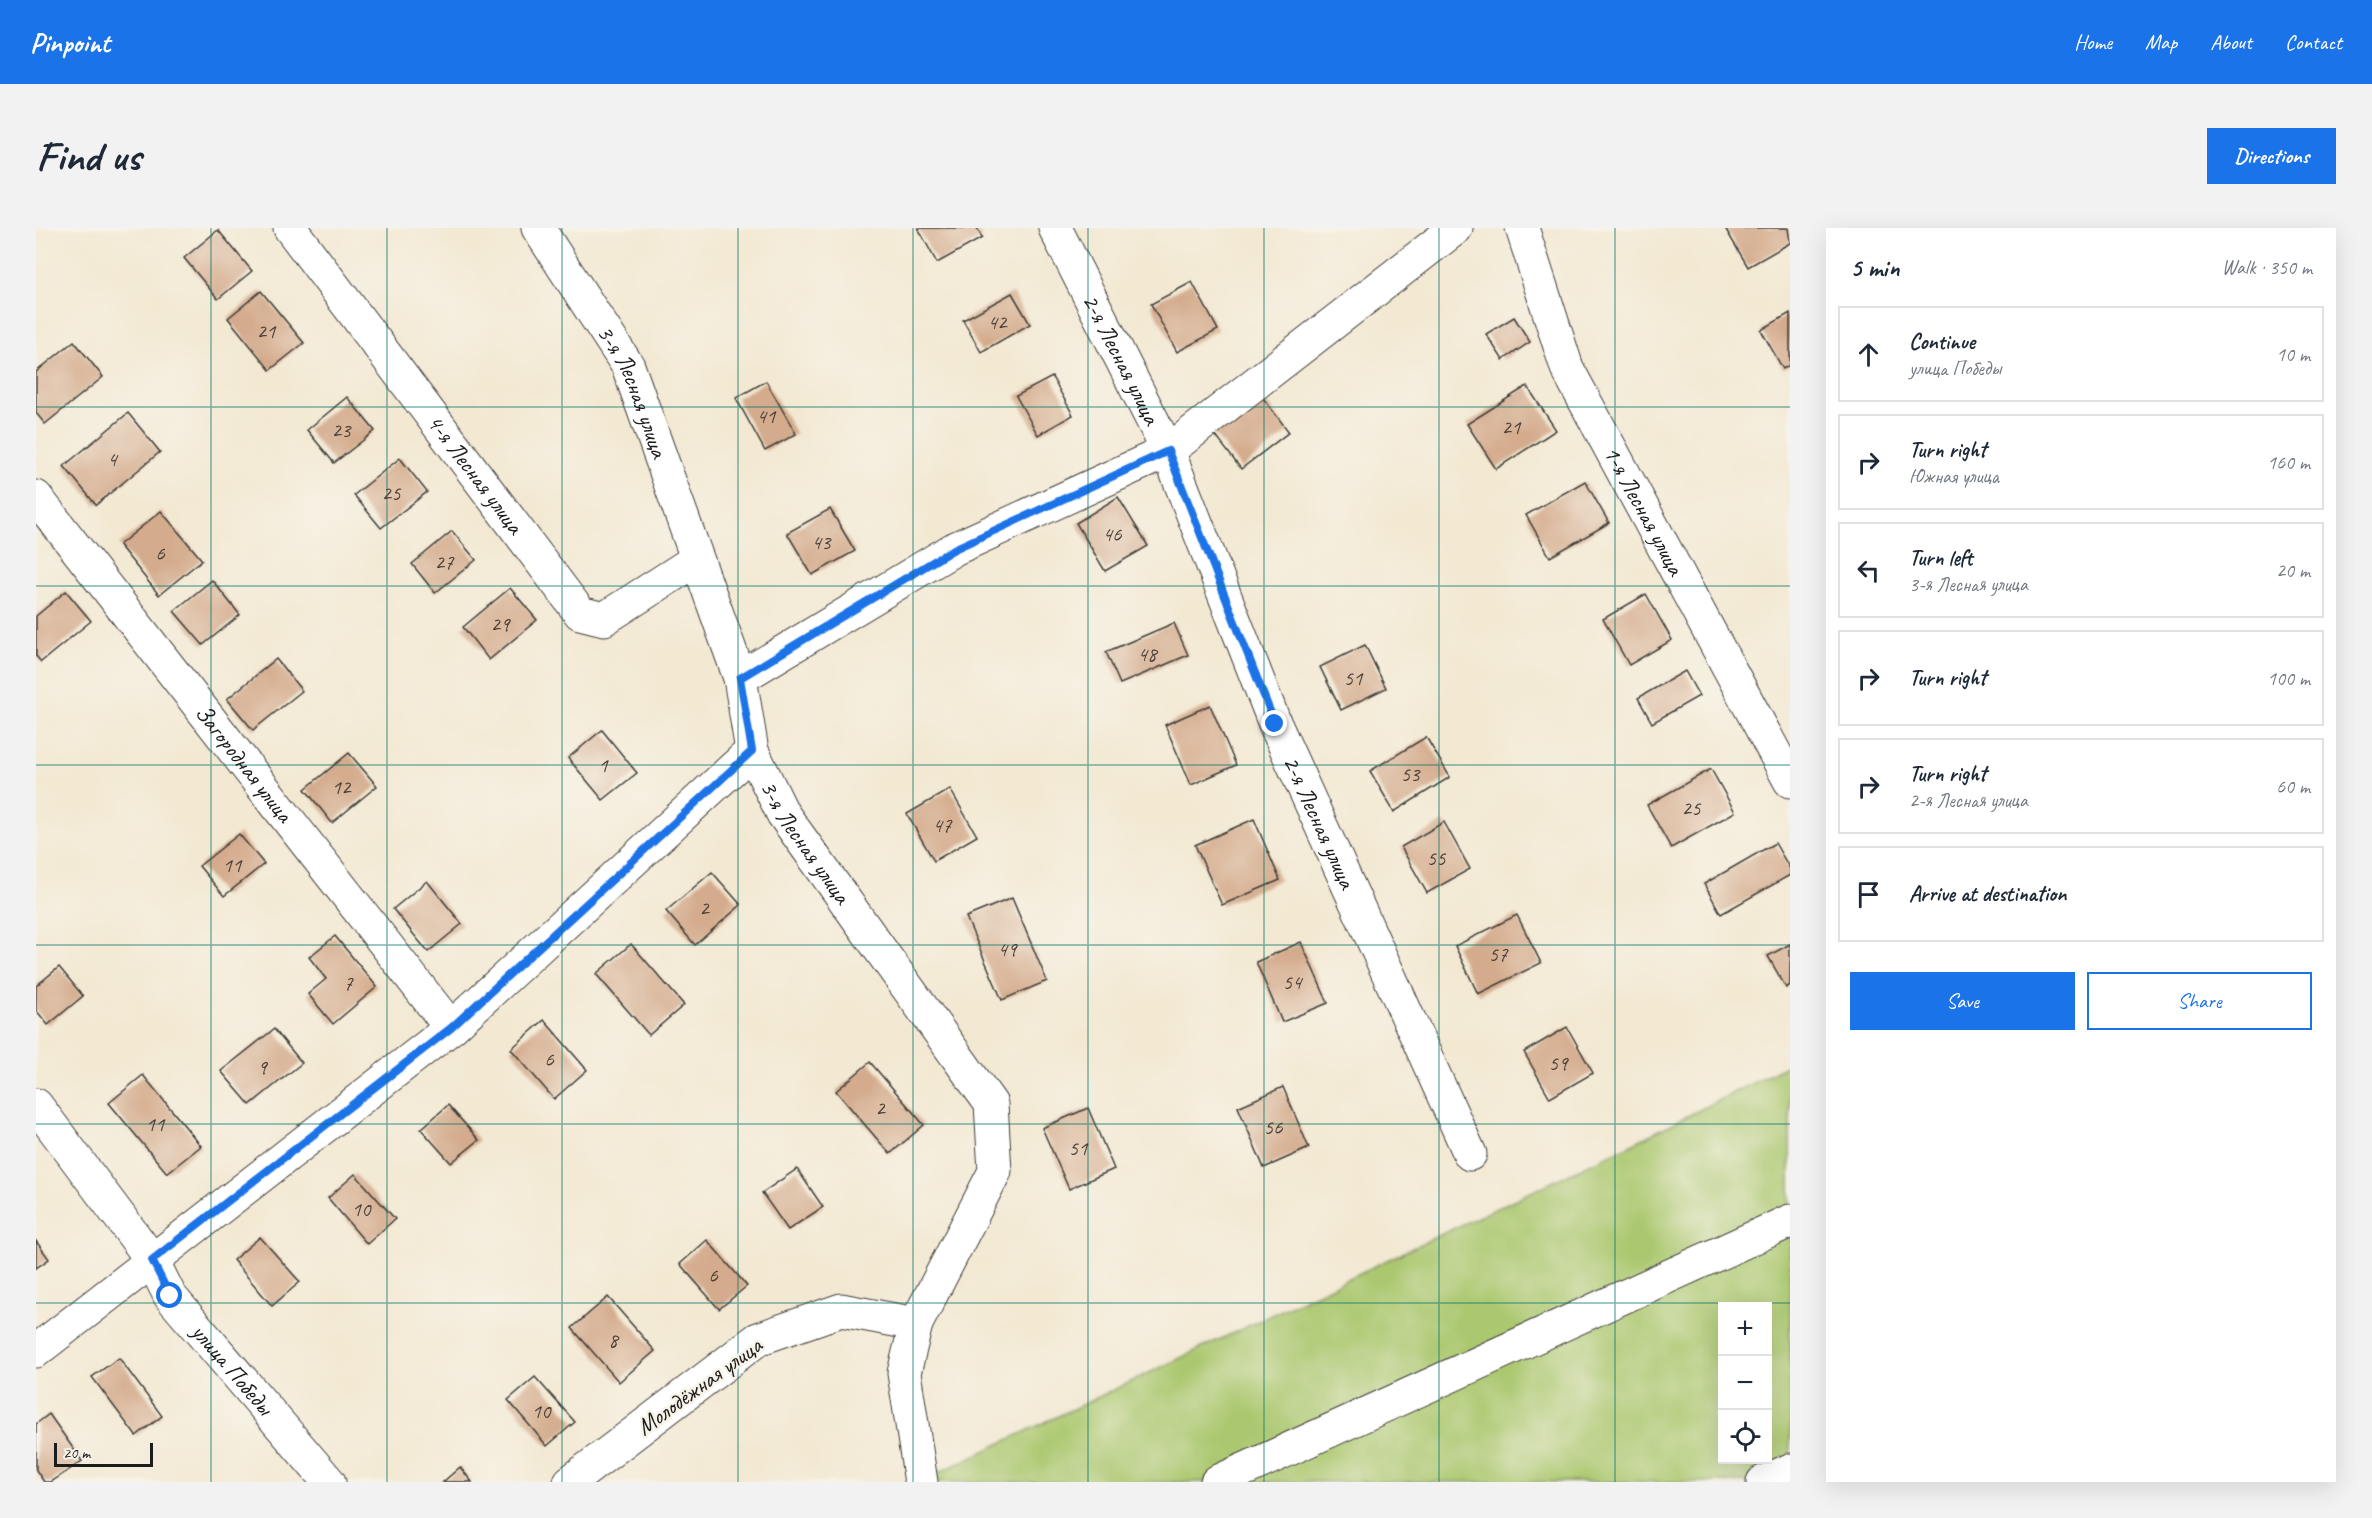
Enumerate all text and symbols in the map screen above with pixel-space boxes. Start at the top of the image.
text: Pinpoint [30,25,110,60]
text: Home [2074,29,2112,55]
text: Map [2145,29,2177,55]
text: About [2210,29,2252,55]
text: Contact [2285,29,2342,55]
button: Directions [2207,128,2336,184]
text: Find us [36,130,141,183]
text: 5 min [1850,251,1899,284]
text: Walk · 350 m [2222,255,2312,280]
street label: 2-я Лесная улица [1076,289,1168,431]
house number: 42 [988,309,1008,335]
house number: 21 [257,318,277,344]
street label: 3-я Лесная улица [590,319,675,463]
text: Continue [1909,328,1975,356]
icon: ahead [1852,338,1885,371]
text: 10 m [2276,342,2310,367]
text: улица Победы [1909,356,2001,381]
house number: 41 [757,403,777,429]
street label: 4-я Лесная улица [420,408,531,541]
house number: 21 [1502,414,1522,440]
house number: 23 [332,417,352,443]
text: Turn right [1909,436,1986,464]
street label: 1-я Лесная улица [1597,441,1692,582]
house number: 4 [107,446,119,472]
icon: right [1852,446,1885,479]
text: 160 m [2267,450,2310,475]
text: Южная улица [1909,464,1999,489]
house number: 25 [382,480,402,506]
house number: 46 [1103,521,1122,547]
house number: 43 [812,529,832,555]
house number: 6 [155,540,165,566]
text: Turn left [1909,544,1973,572]
house number: 27 [435,549,455,575]
icon: left [1852,554,1885,587]
text: 20 m [2276,558,2310,583]
text: 3-я Лесная улица [1909,572,2028,597]
house number: 29 [491,611,511,637]
house number: 48 [1138,641,1159,667]
icon: right [1852,662,1885,695]
text: Turn right [1909,664,1986,692]
house number: 51 [1344,665,1364,691]
text: 100 m [2267,666,2310,691]
street label: Загородная улица [189,698,300,829]
route end [1261,710,1287,736]
street label: 2-я Лесная улица [1276,751,1363,895]
house number: 1 [598,752,609,778]
text: Turn right [1909,760,1986,788]
house number: 53 [1401,761,1421,787]
icon: right [1852,770,1885,803]
house number: 12 [332,774,352,800]
text: 60 m [2276,774,2310,799]
street label: 3-я Лесная улица [754,775,858,911]
text: 2-я Лесная улица [1909,788,2028,813]
house number: 25 [1682,795,1702,821]
house number: 47 [933,812,953,838]
house number: 55 [1427,845,1447,871]
house number: 11 [223,852,243,878]
icon: arrive [1852,878,1885,911]
text: Arrive at destination [1909,880,2066,908]
house number: 2 [699,895,710,921]
house number: 49 [998,936,1018,962]
house number: 57 [1489,941,1509,967]
house number: 54 [1283,969,1304,995]
house number: 7 [343,970,354,996]
button: Save [1850,972,2075,1030]
button: Share [2087,972,2312,1030]
house number: 6 [544,1046,554,1072]
house number: 59 [1549,1050,1569,1076]
house number: 9 [257,1054,268,1080]
house number: 2 [875,1095,886,1121]
house number: 11 [146,1111,166,1137]
house number: 56 [1264,1114,1283,1140]
house number: 51 [1069,1135,1089,1161]
house number: 10 [352,1196,372,1222]
house number: 6 [708,1262,718,1288]
route start [156,1282,182,1308]
map controls [1718,1302,1772,1464]
button: + [1718,1302,1772,1356]
street label: улица Победы [184,1316,281,1423]
house number: 8 [608,1327,620,1353]
street label: Молодёжная улица [630,1330,769,1442]
button: − [1718,1356,1772,1410]
house number: 10 [532,1398,552,1424]
button: locate [1718,1410,1772,1464]
scale bar [54,1440,153,1468]
text: 20 m [63,1443,90,1463]

